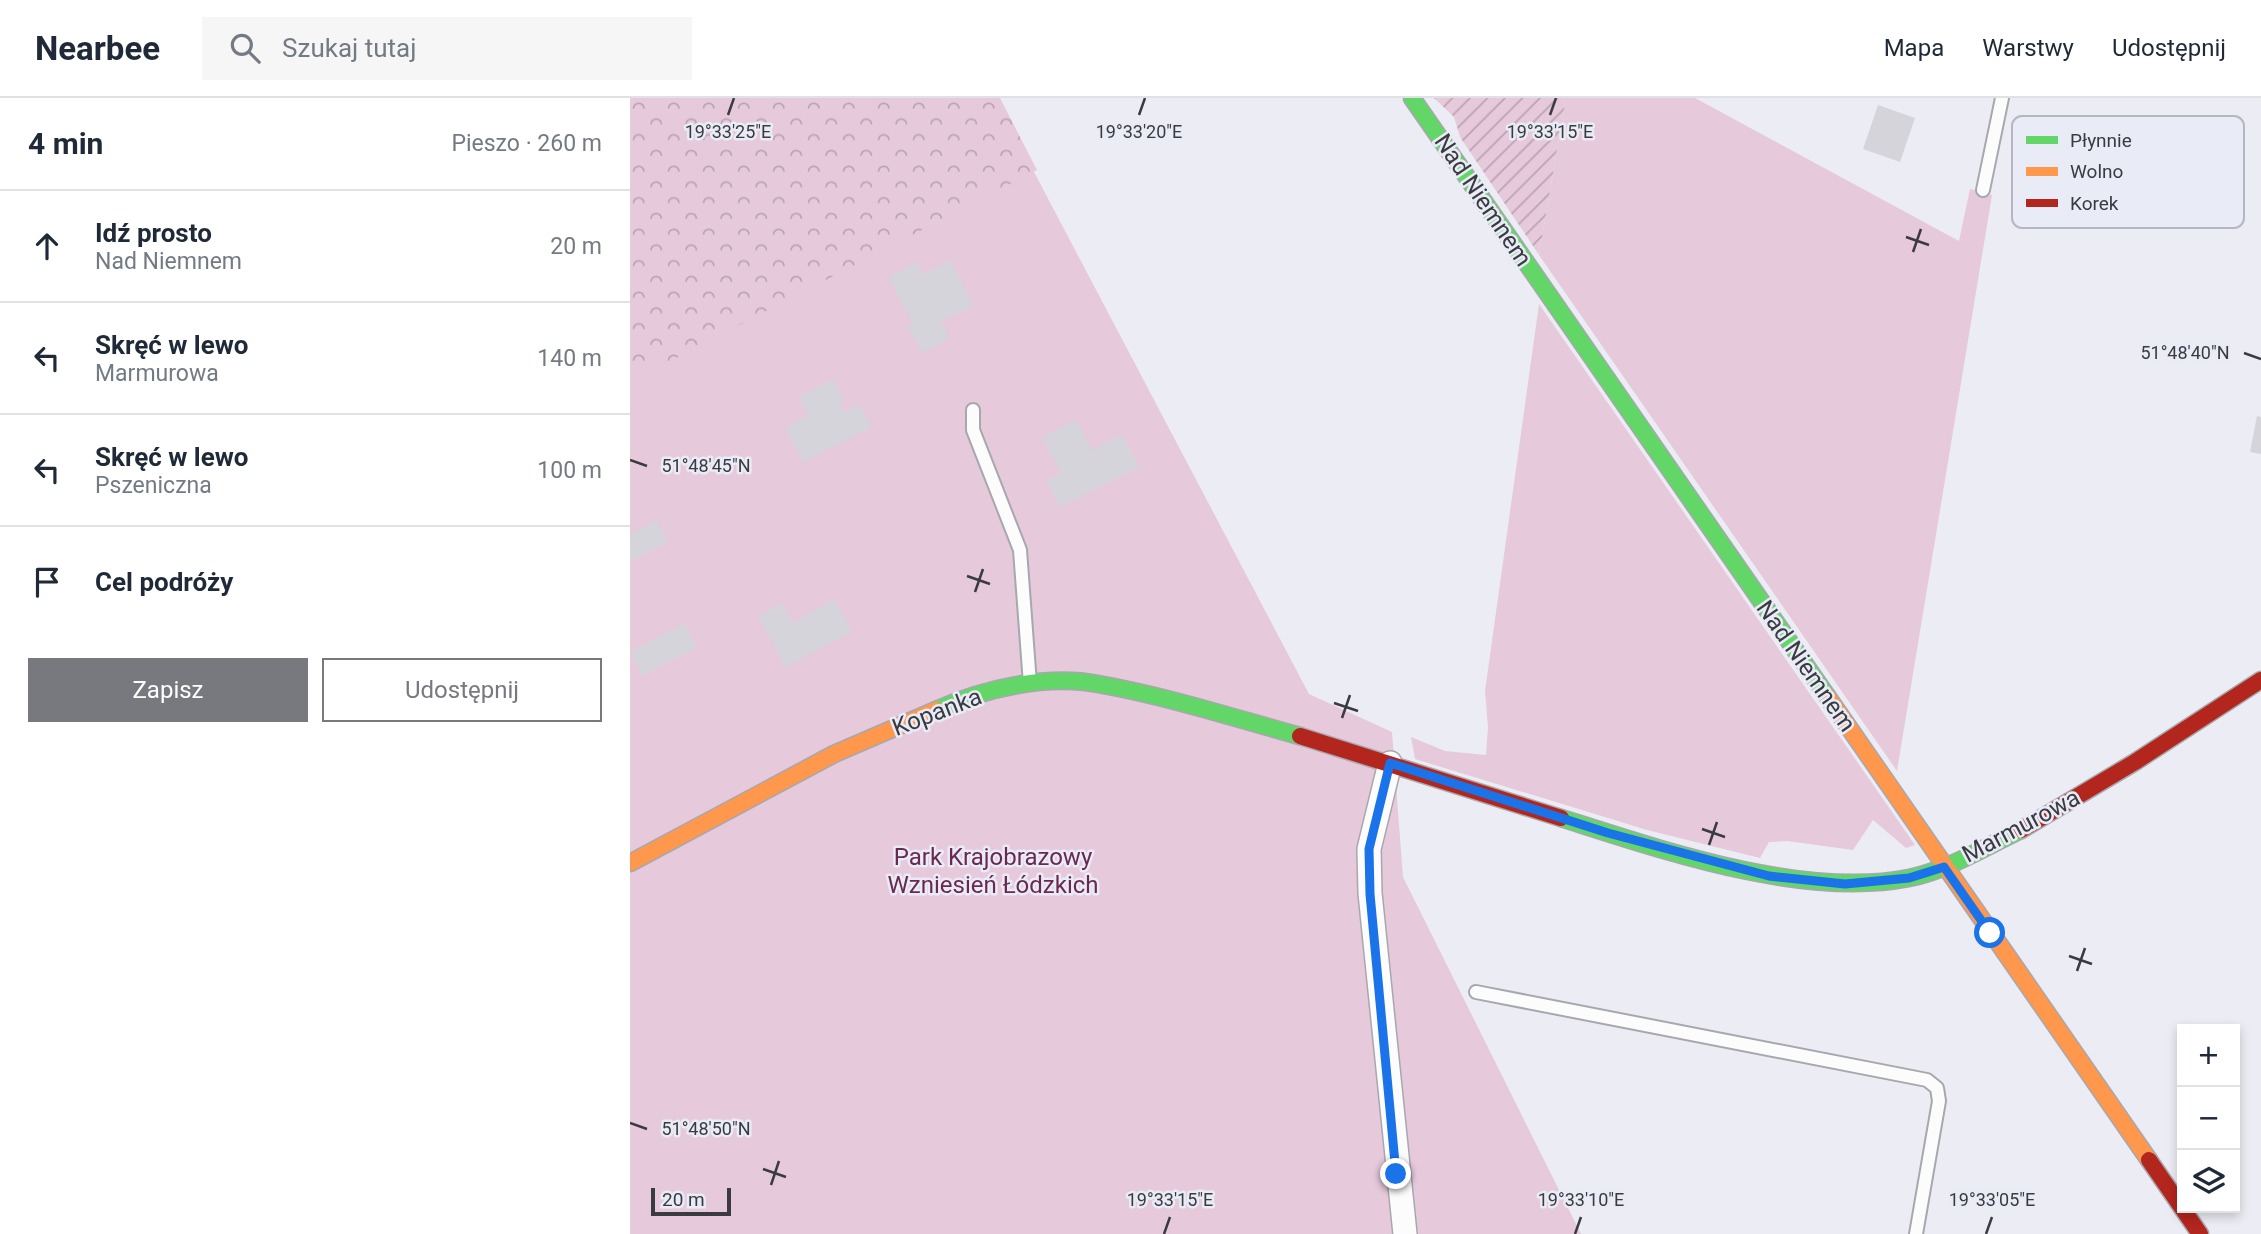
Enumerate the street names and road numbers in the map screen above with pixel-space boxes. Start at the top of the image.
street label: Nad Niemnem [1428,129,1538,271]
street label: Nad Niemnem [1751,595,1861,737]
street label: Kopanka [888,682,986,742]
street label: Marmurowa [1957,783,2085,869]

